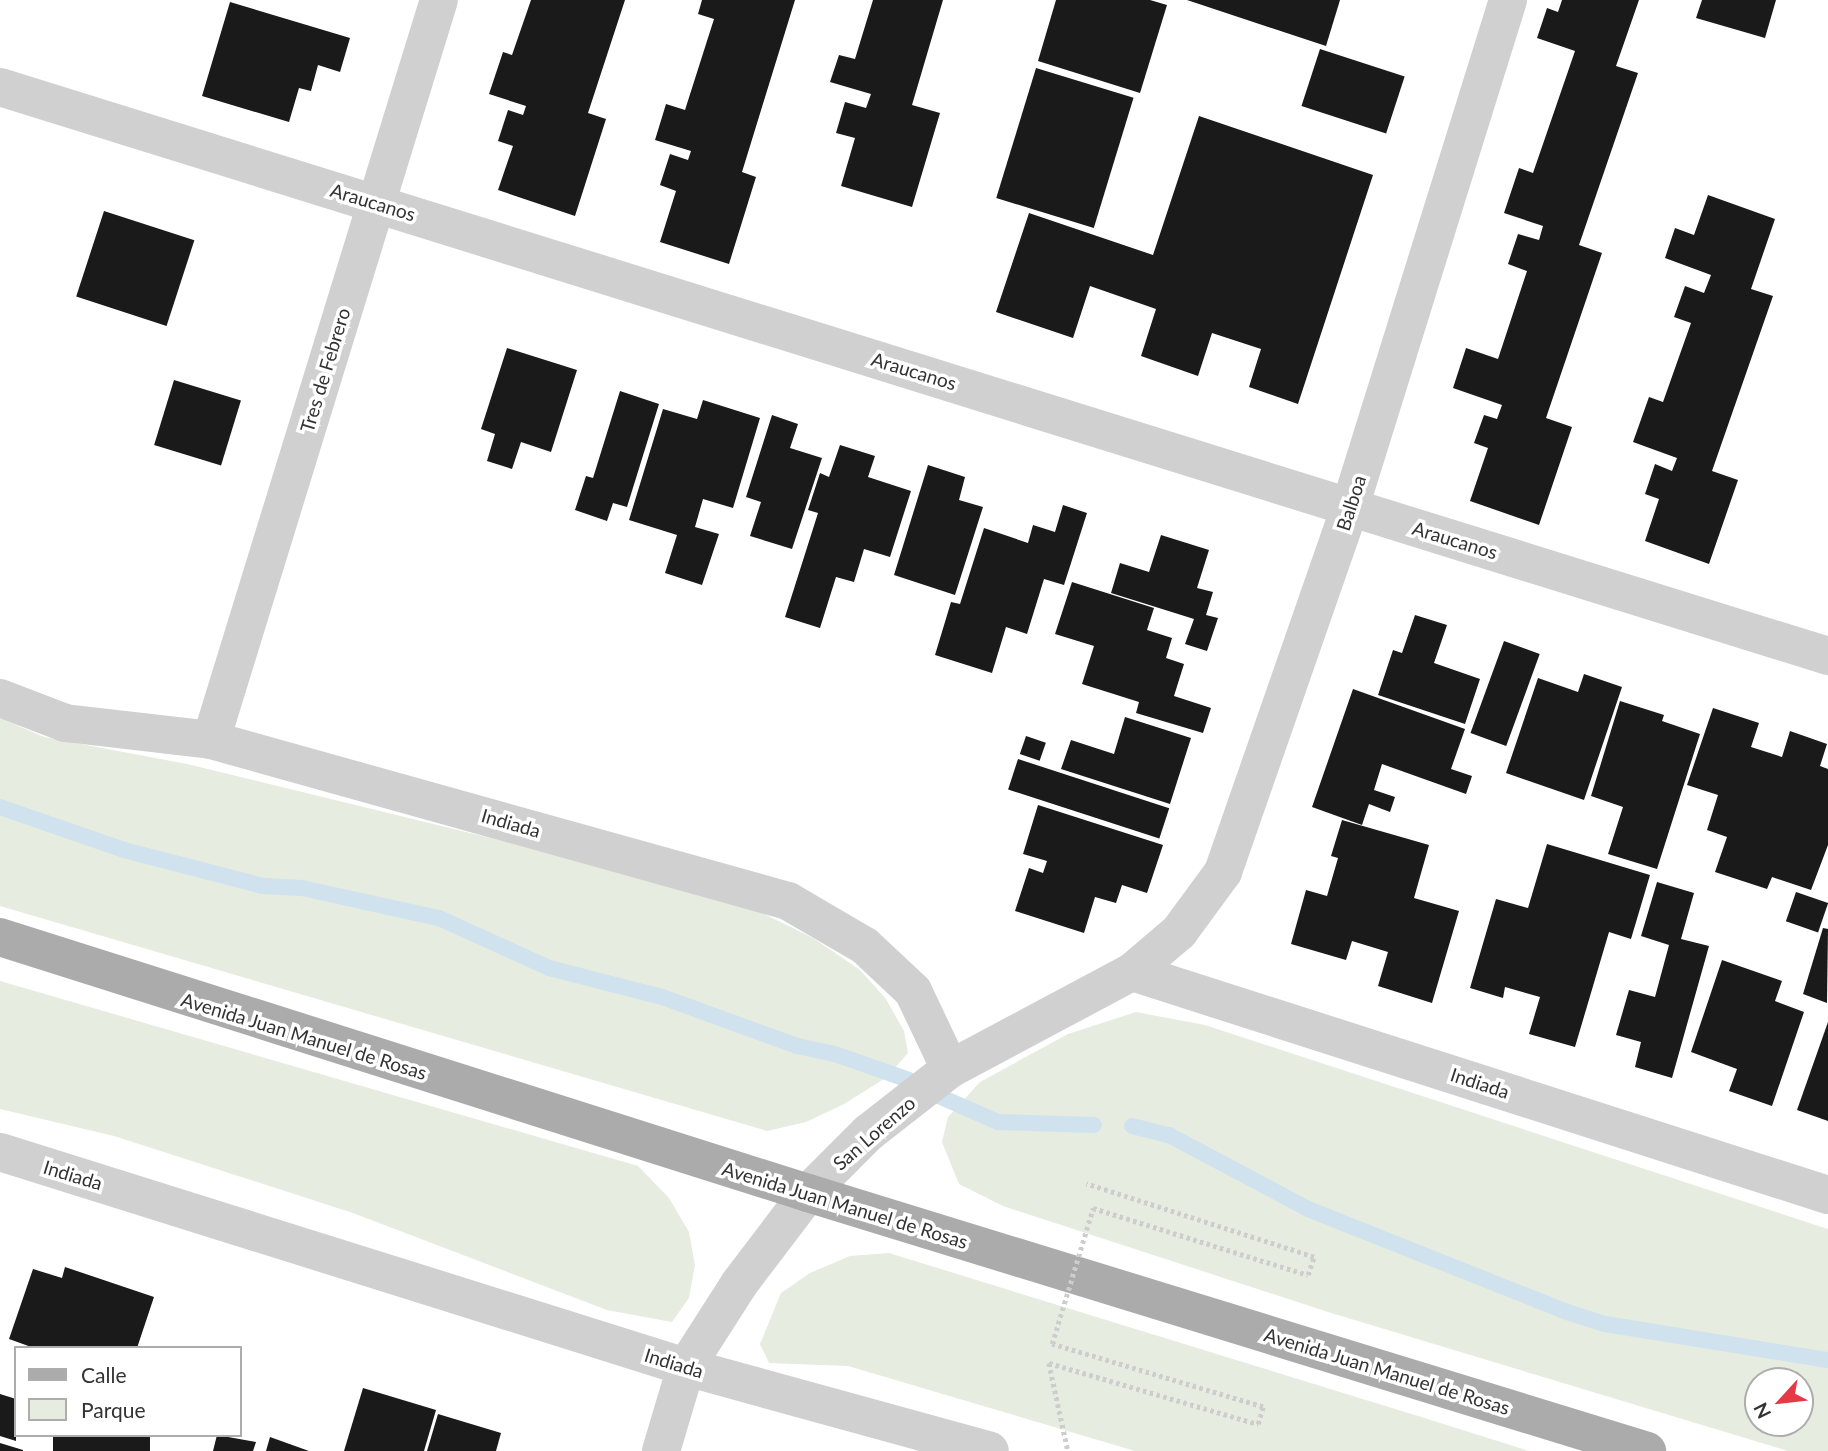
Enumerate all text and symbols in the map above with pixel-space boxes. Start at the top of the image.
street label: Araucanos [328,178,418,226]
street label: Tres de Febrero [295,305,355,435]
street label: Araucanos [869,347,959,395]
street label: Balboa [1331,472,1371,534]
street label: Araucanos [1410,516,1500,564]
street label: Indiada [479,804,543,842]
street label: Avenida Juan Manuel de Rosas [178,988,430,1084]
street label: Indiada [1448,1063,1512,1103]
street label: San Lorenzo [828,1091,920,1175]
street label: Indiada [41,1155,105,1195]
street label: Avenida Juan Manuel de Rosas [719,1157,971,1253]
street label: Avenida Juan Manuel de Rosas [1261,1323,1513,1419]
street label: Indiada [642,1343,706,1383]
legend [14,1346,242,1437]
text: Calle [81,1362,126,1387]
north arrow [1744,1367,1814,1437]
text: Parque [81,1397,146,1422]
text: N [1748,1399,1775,1423]

